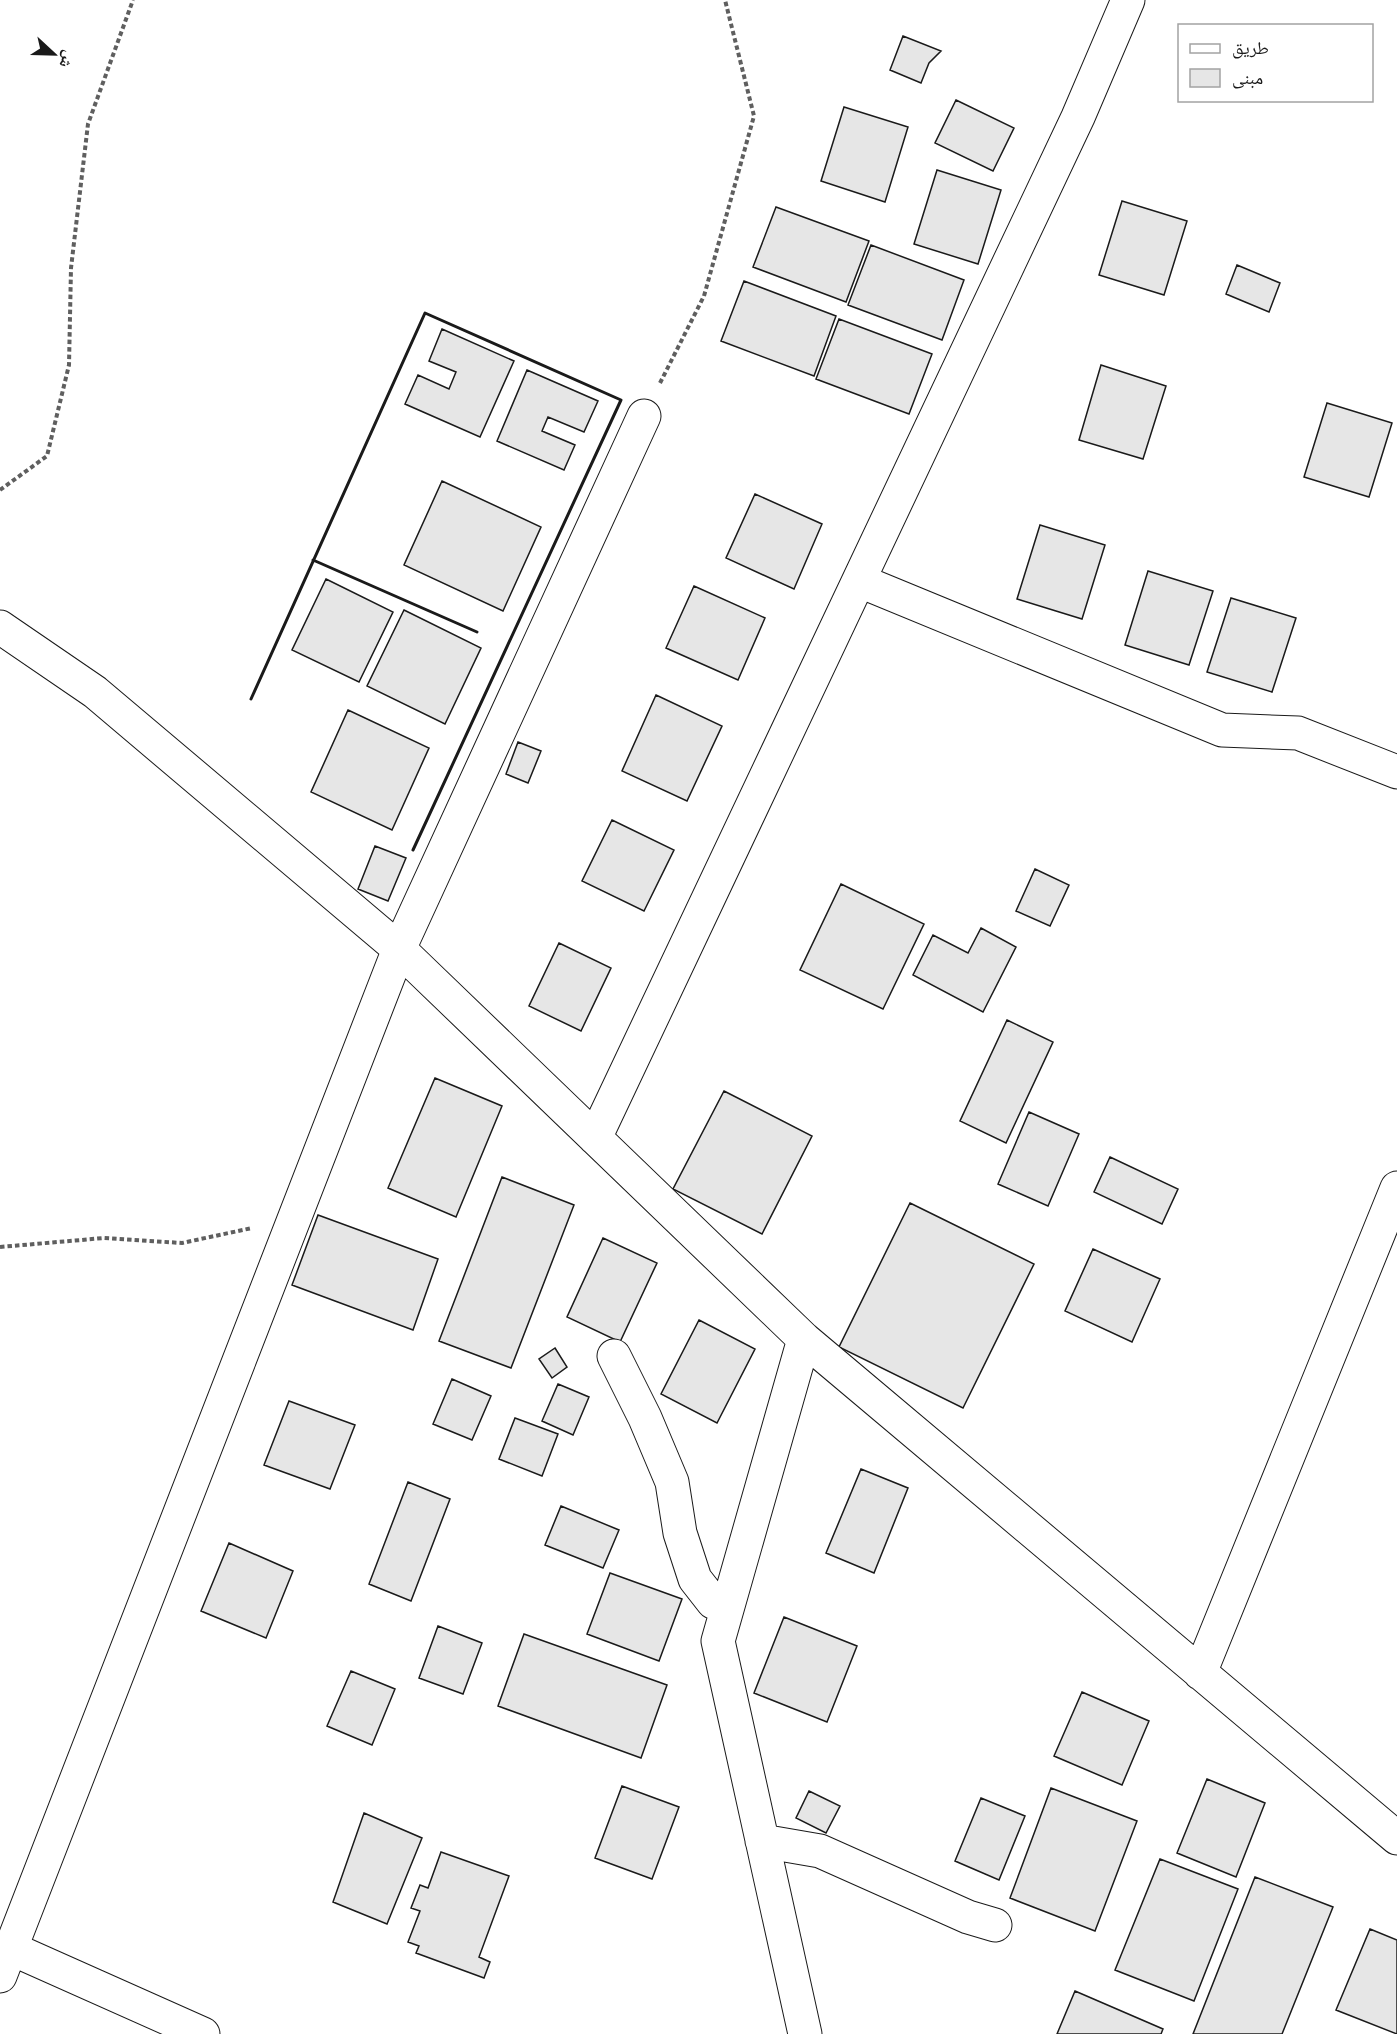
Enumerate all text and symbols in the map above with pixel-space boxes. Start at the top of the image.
north arrow [24,24,84,84]
legend [1178,24,1373,102]
text: طريق [1232,35,1269,60]
text: ش [55,48,81,72]
text: مبنى [1232,65,1263,90]

